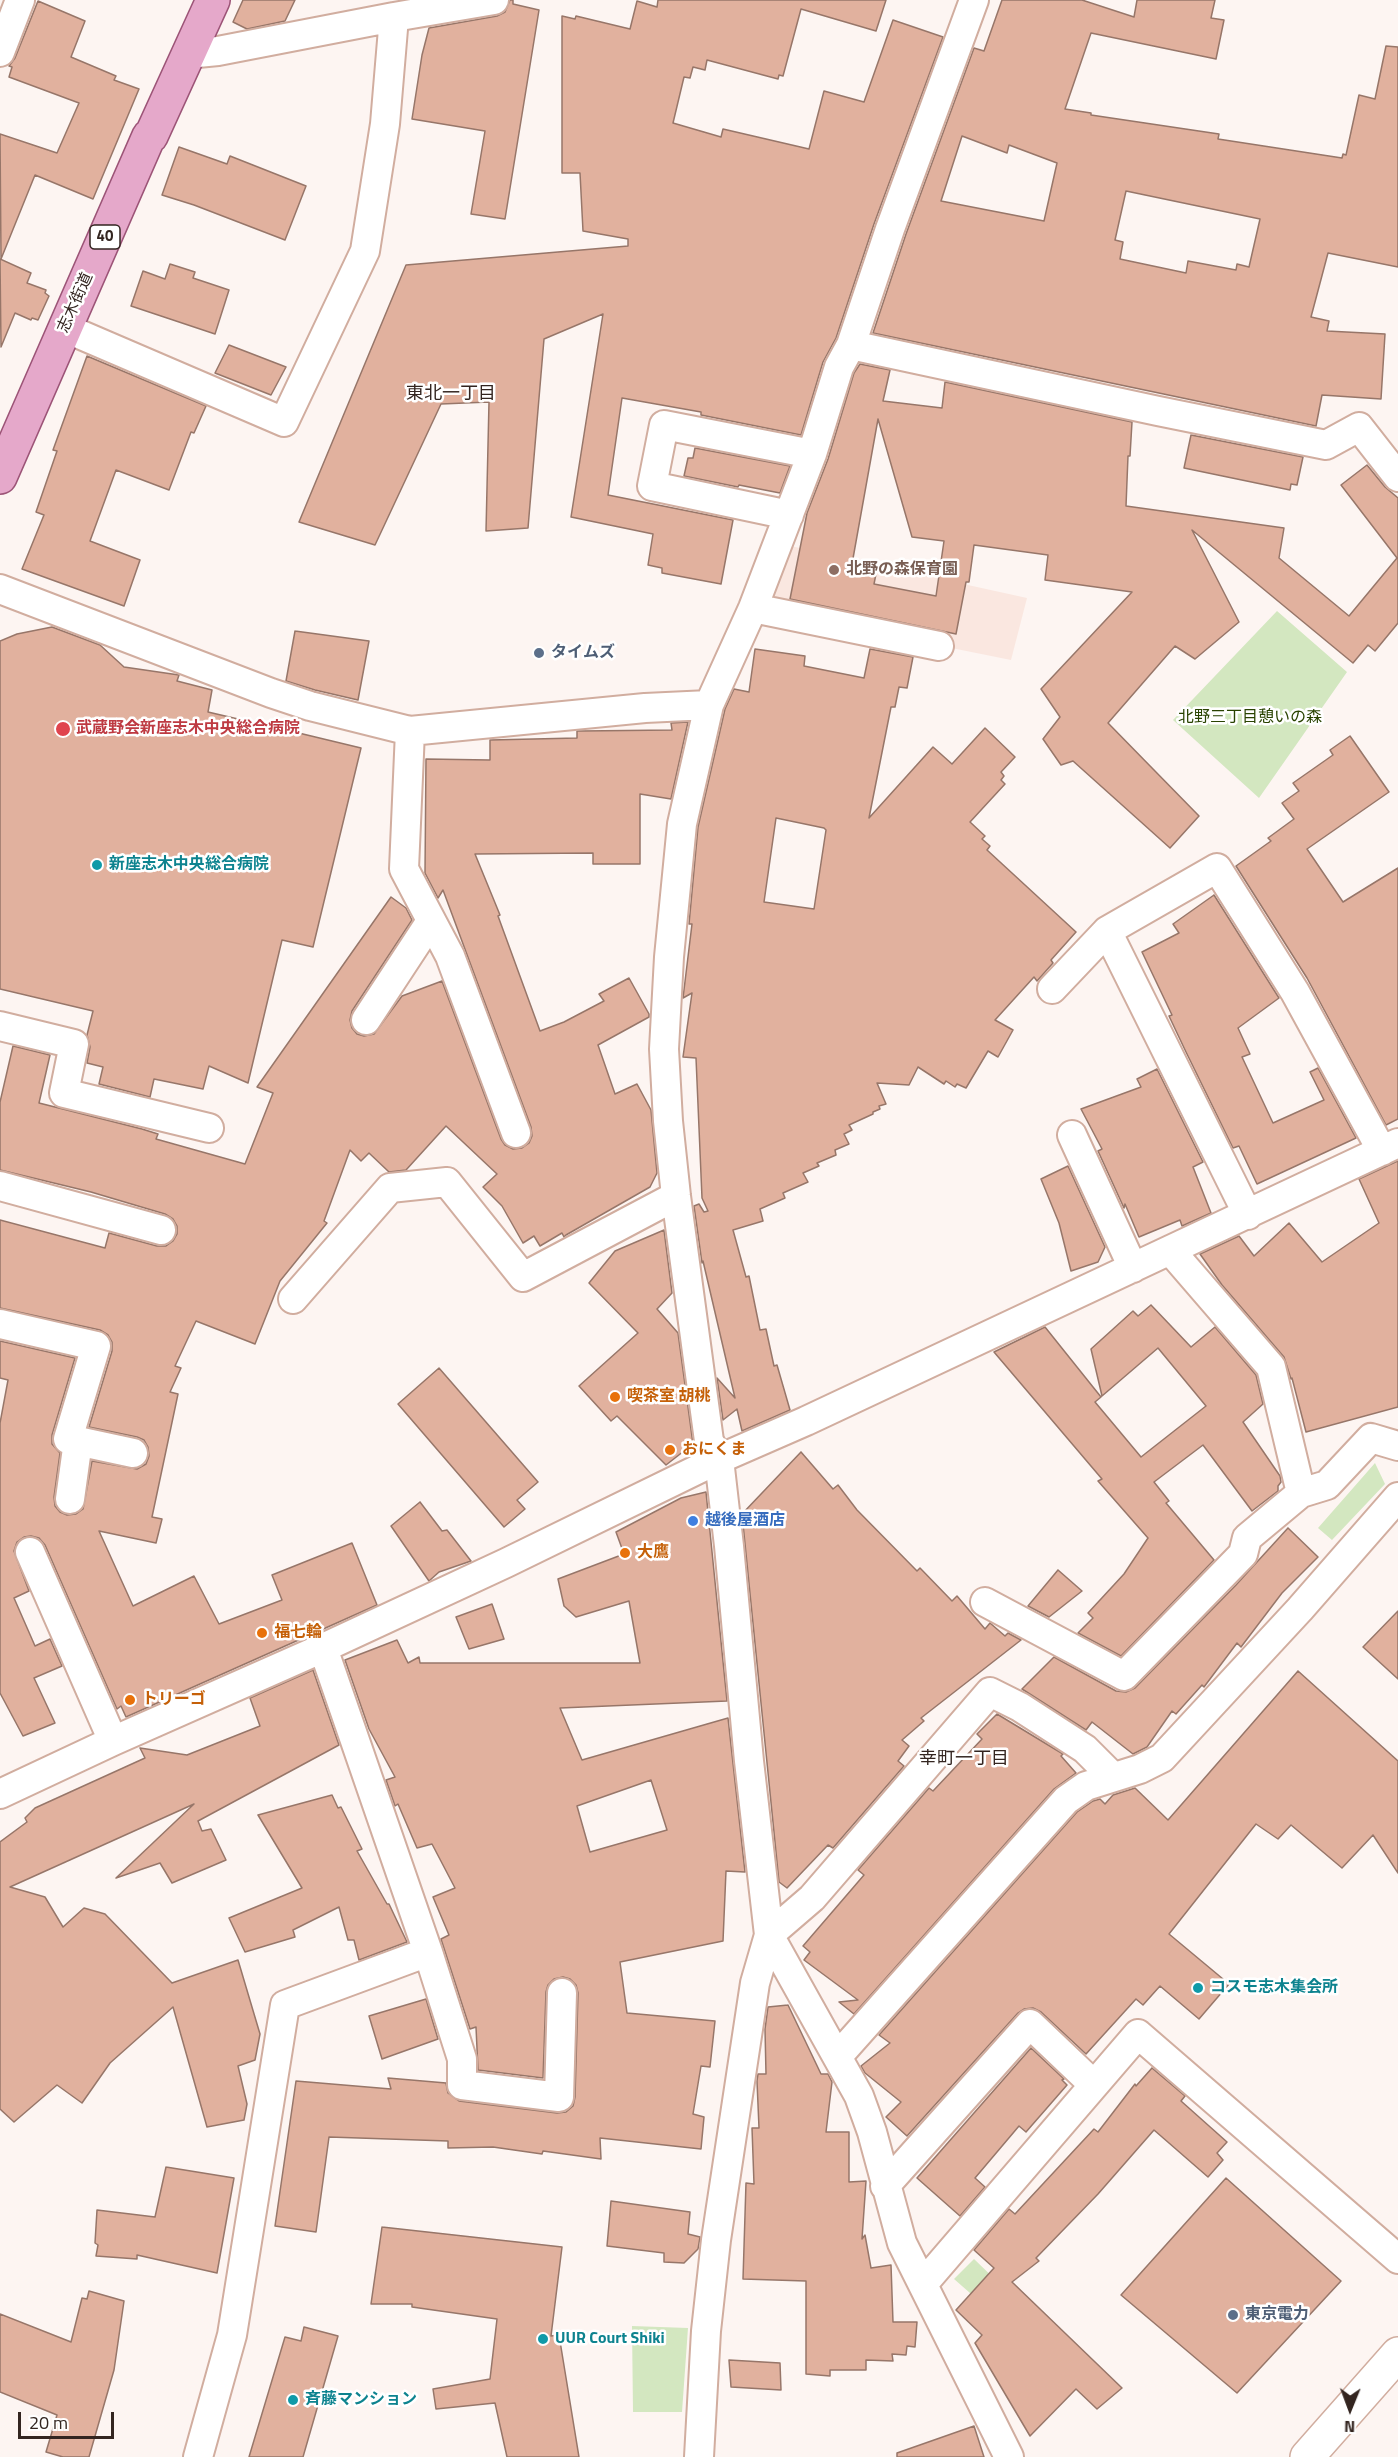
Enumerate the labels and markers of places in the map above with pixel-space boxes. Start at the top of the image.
place label: 北野の森保育園 [846,560,958,580]
marker: 北野の森保育園 [827,563,841,577]
place label: タイムズ [551,643,615,663]
marker: タイムズ [532,646,546,660]
place label: 武蔵野会新座志木中央総合病院 [76,719,300,739]
marker: 武蔵野会新座志木中央総合病院 [54,720,72,738]
place label: 新座志木中央総合病院 [109,855,269,875]
marker: 新座志木中央総合病院 [90,858,104,872]
place label: 喫茶室 胡桃 [627,1387,711,1407]
marker: 喫茶室 胡桃 [608,1390,622,1404]
place label: おにくま [682,1440,746,1460]
marker: おにくま [663,1443,677,1457]
place label: 越後屋酒店 [705,1511,785,1531]
marker: 越後屋酒店 [686,1514,700,1528]
place label: 大鷹 [637,1543,669,1563]
marker: 大鷹 [618,1546,632,1560]
place label: 福七輪 [274,1623,322,1643]
marker: 福七輪 [255,1626,269,1640]
place label: トリーゴ [142,1690,206,1710]
marker: トリーゴ [123,1693,137,1707]
place label: コスモ志木集会所 [1210,1978,1338,1998]
marker: コスモ志木集会所 [1191,1981,1205,1995]
place label: 東京電力 [1245,2305,1309,2325]
marker: 東京電力 [1226,2308,1240,2322]
place label: UUR Court Shiki [555,2329,665,2349]
marker: UUR Court Shiki [536,2332,550,2346]
place label: 斉藤マンション [305,2390,417,2410]
marker: 斉藤マンション [286,2393,300,2407]

